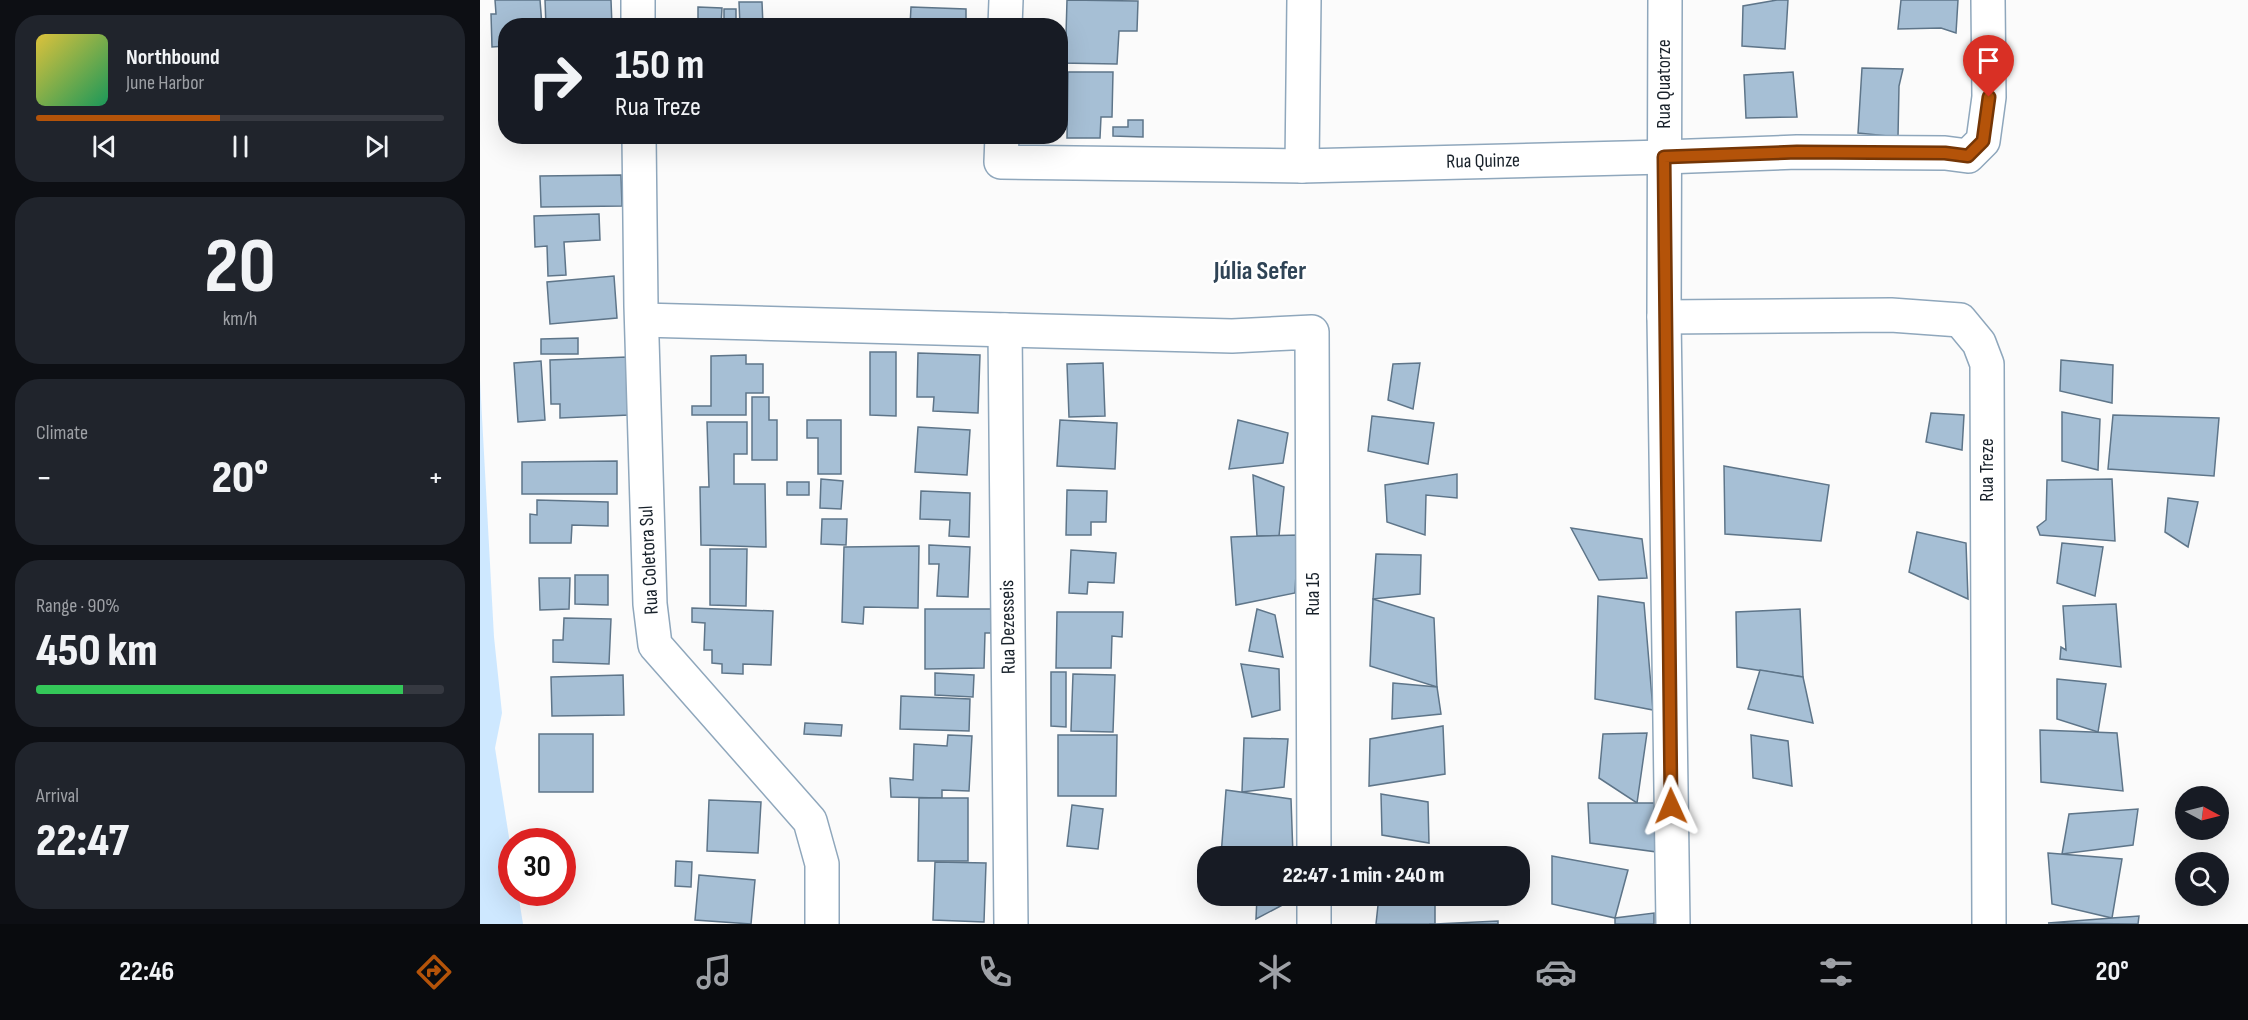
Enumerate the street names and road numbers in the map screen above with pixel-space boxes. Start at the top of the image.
street label: Rua Quatorze [1652,39,1676,129]
street label: Rua Quinze [1446,148,1520,174]
street label: Rua Treze [1975,438,1999,502]
street label: Rua Coletora Sul [634,505,664,615]
street label: Rua 15 [1301,572,1325,616]
street label: Rua Dezesseis [995,580,1021,674]

